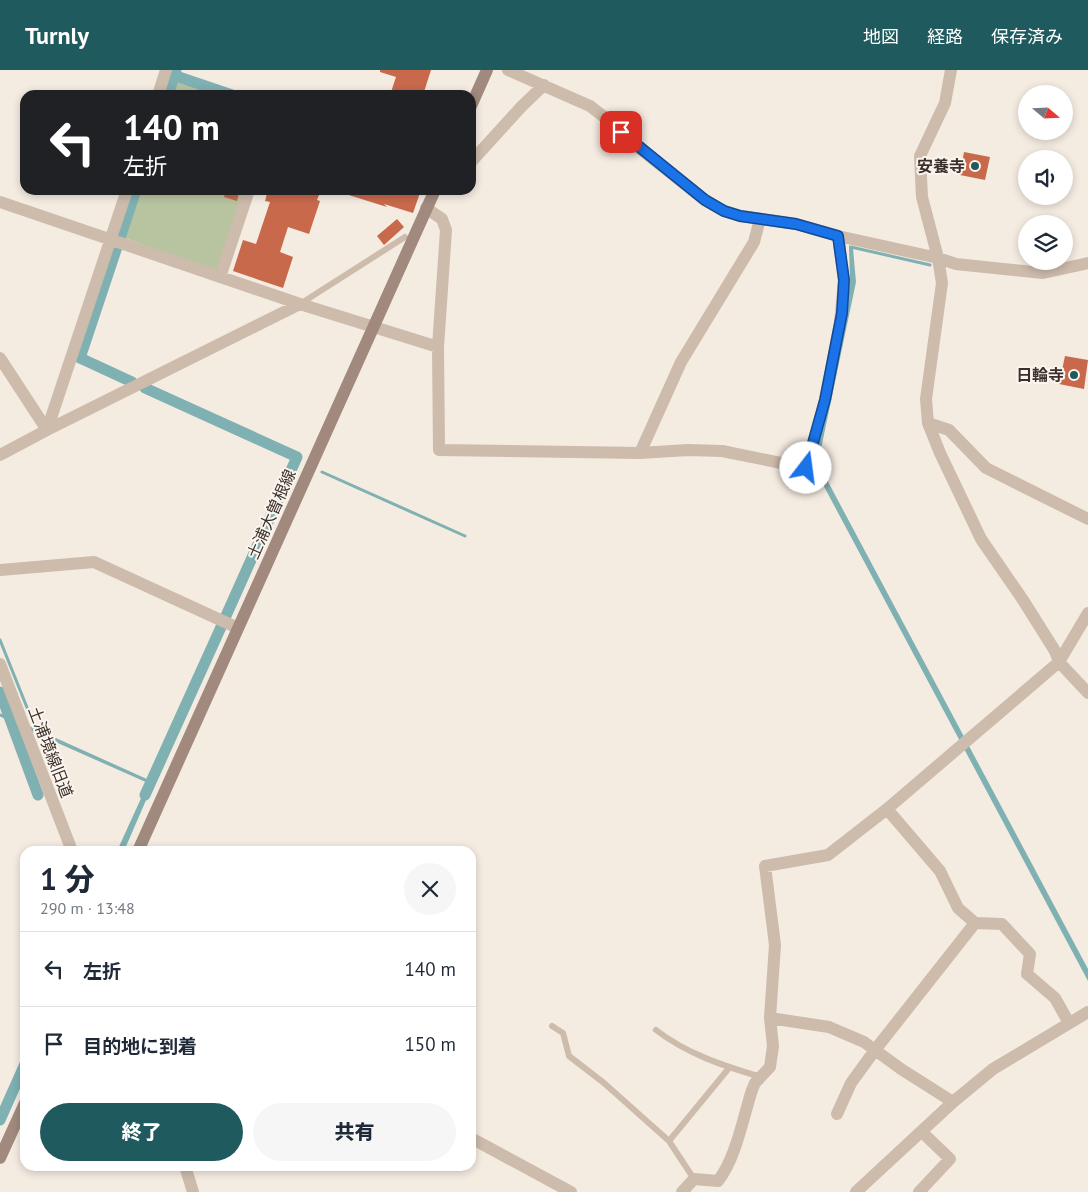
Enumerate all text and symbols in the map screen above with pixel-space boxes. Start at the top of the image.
text: Turnly [25,20,89,51]
text: 地図 [863,25,899,48]
text: 経路 [927,25,963,48]
text: 保存済み [991,25,1063,48]
north arrow [1018,85,1072,140]
map controls [1018,85,1073,270]
text: 140 m [123,104,220,150]
icon: left [40,110,105,175]
pin [600,111,642,153]
icon: arrive [607,118,635,146]
button: sound [1018,150,1073,205]
text: 左折 [123,152,167,180]
place label: 安養寺 [917,156,965,176]
marker: 安養寺 [969,160,981,172]
button: layers [1018,215,1073,270]
place label: 日輪寺 [1016,365,1064,385]
marker: 日輪寺 [1068,369,1080,381]
position arrow [779,441,831,493]
street label: 土浦大曽根線 [242,466,300,562]
street label: 土浦境線旧道 [24,704,78,800]
text: 1 分 [40,859,95,898]
button: close [404,863,456,915]
text: 290 m · 13:48 [40,898,135,918]
icon: left [40,955,68,983]
text: 140 m [404,957,456,981]
text: 左折 [83,959,121,983]
icon: arrive [40,1030,68,1058]
text: 150 m [404,1032,456,1056]
text: 目的地に到着 [83,1034,197,1058]
button: 終了 [40,1103,243,1161]
button: 共有 [253,1103,456,1161]

